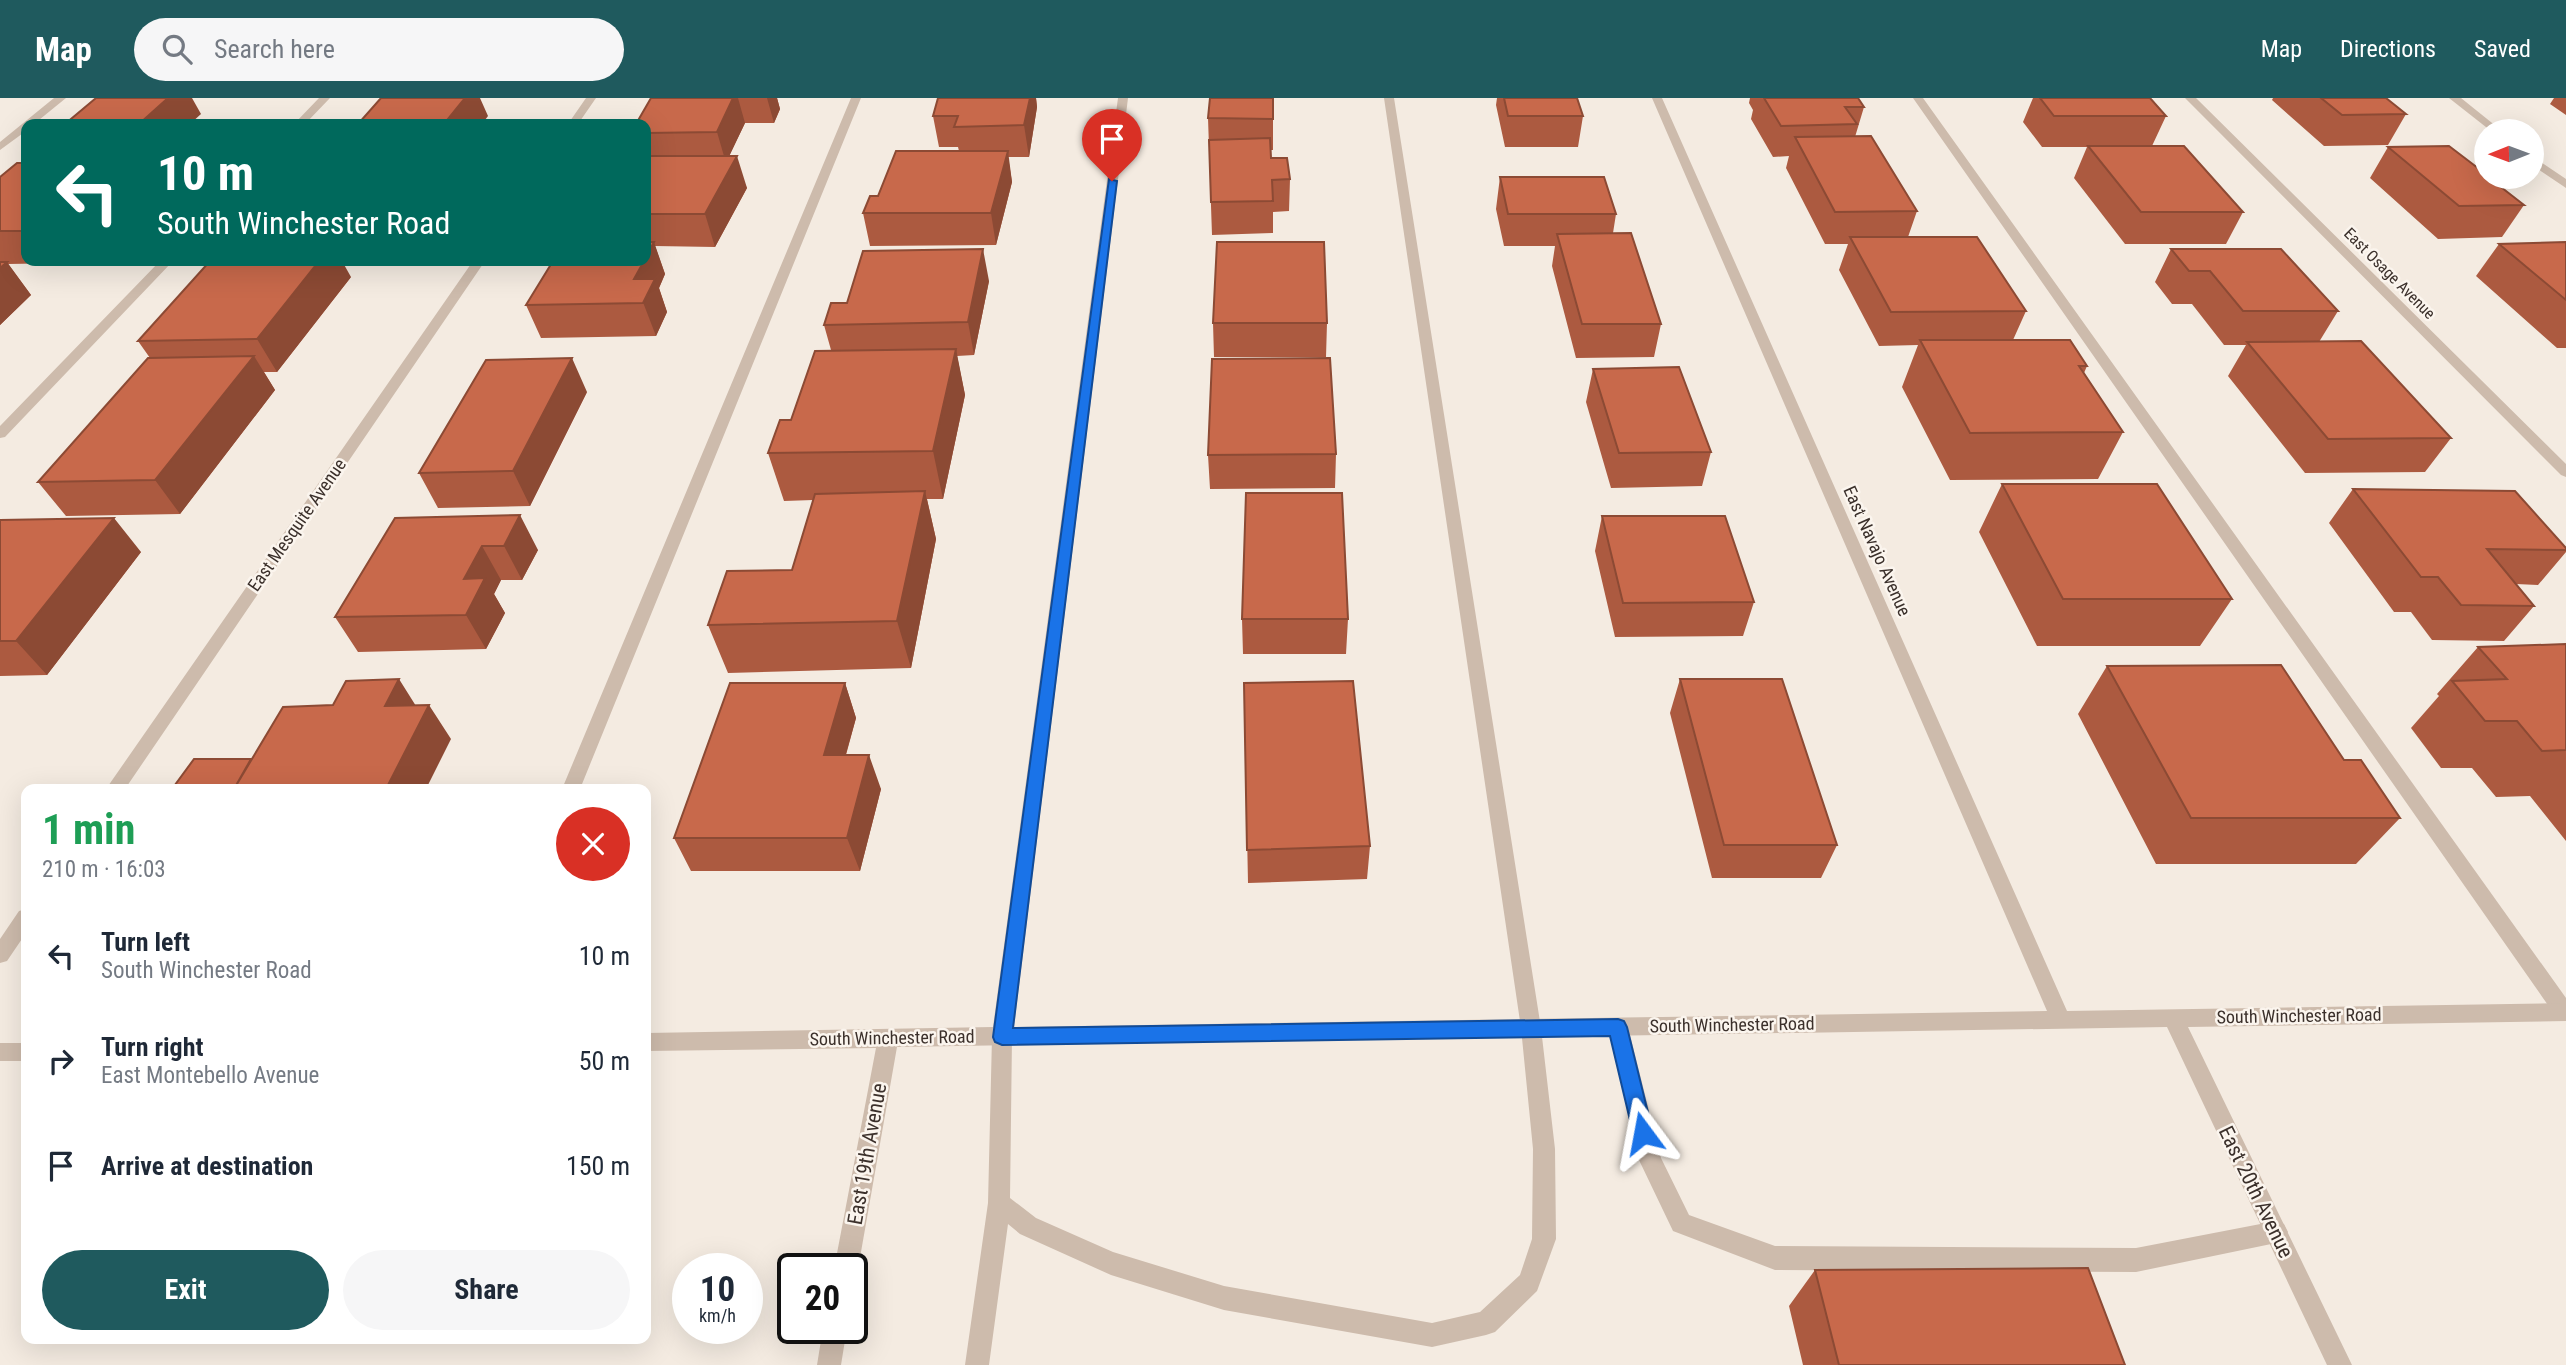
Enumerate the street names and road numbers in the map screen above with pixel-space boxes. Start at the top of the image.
street label: East Osage Avenue [2340,224,2439,323]
street label: East Mesquite Avenue [243,454,350,595]
street label: East Navajo Avenue [1839,483,1916,619]
street label: South Winchester Road [2216,1004,2382,1027]
street label: South Winchester Road [1649,1013,1815,1036]
street label: South Winchester Road [809,1026,975,1049]
street label: East 19th Avenue [843,1081,891,1227]
street label: East 20th Avenue [2214,1122,2298,1262]

